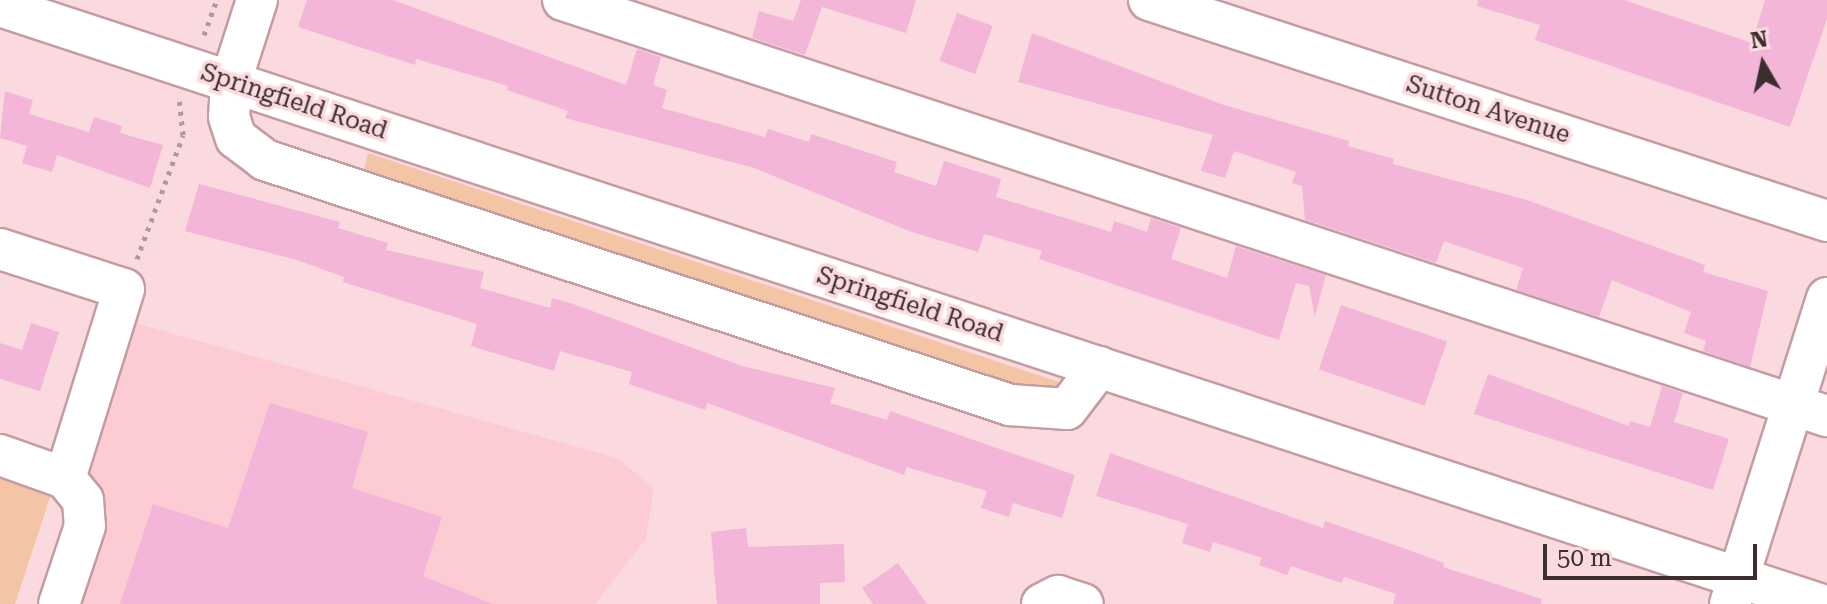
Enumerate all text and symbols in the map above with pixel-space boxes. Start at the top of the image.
north arrow [1723,24,1803,104]
text: N [1749,26,1769,53]
street label: Springfield Road [197,58,391,146]
street label: Sutton Avenue [1403,70,1573,150]
street label: Springfield Road [813,261,1007,349]
scale bar [1547,528,1761,578]
text: 50 m [1557,544,1612,572]

